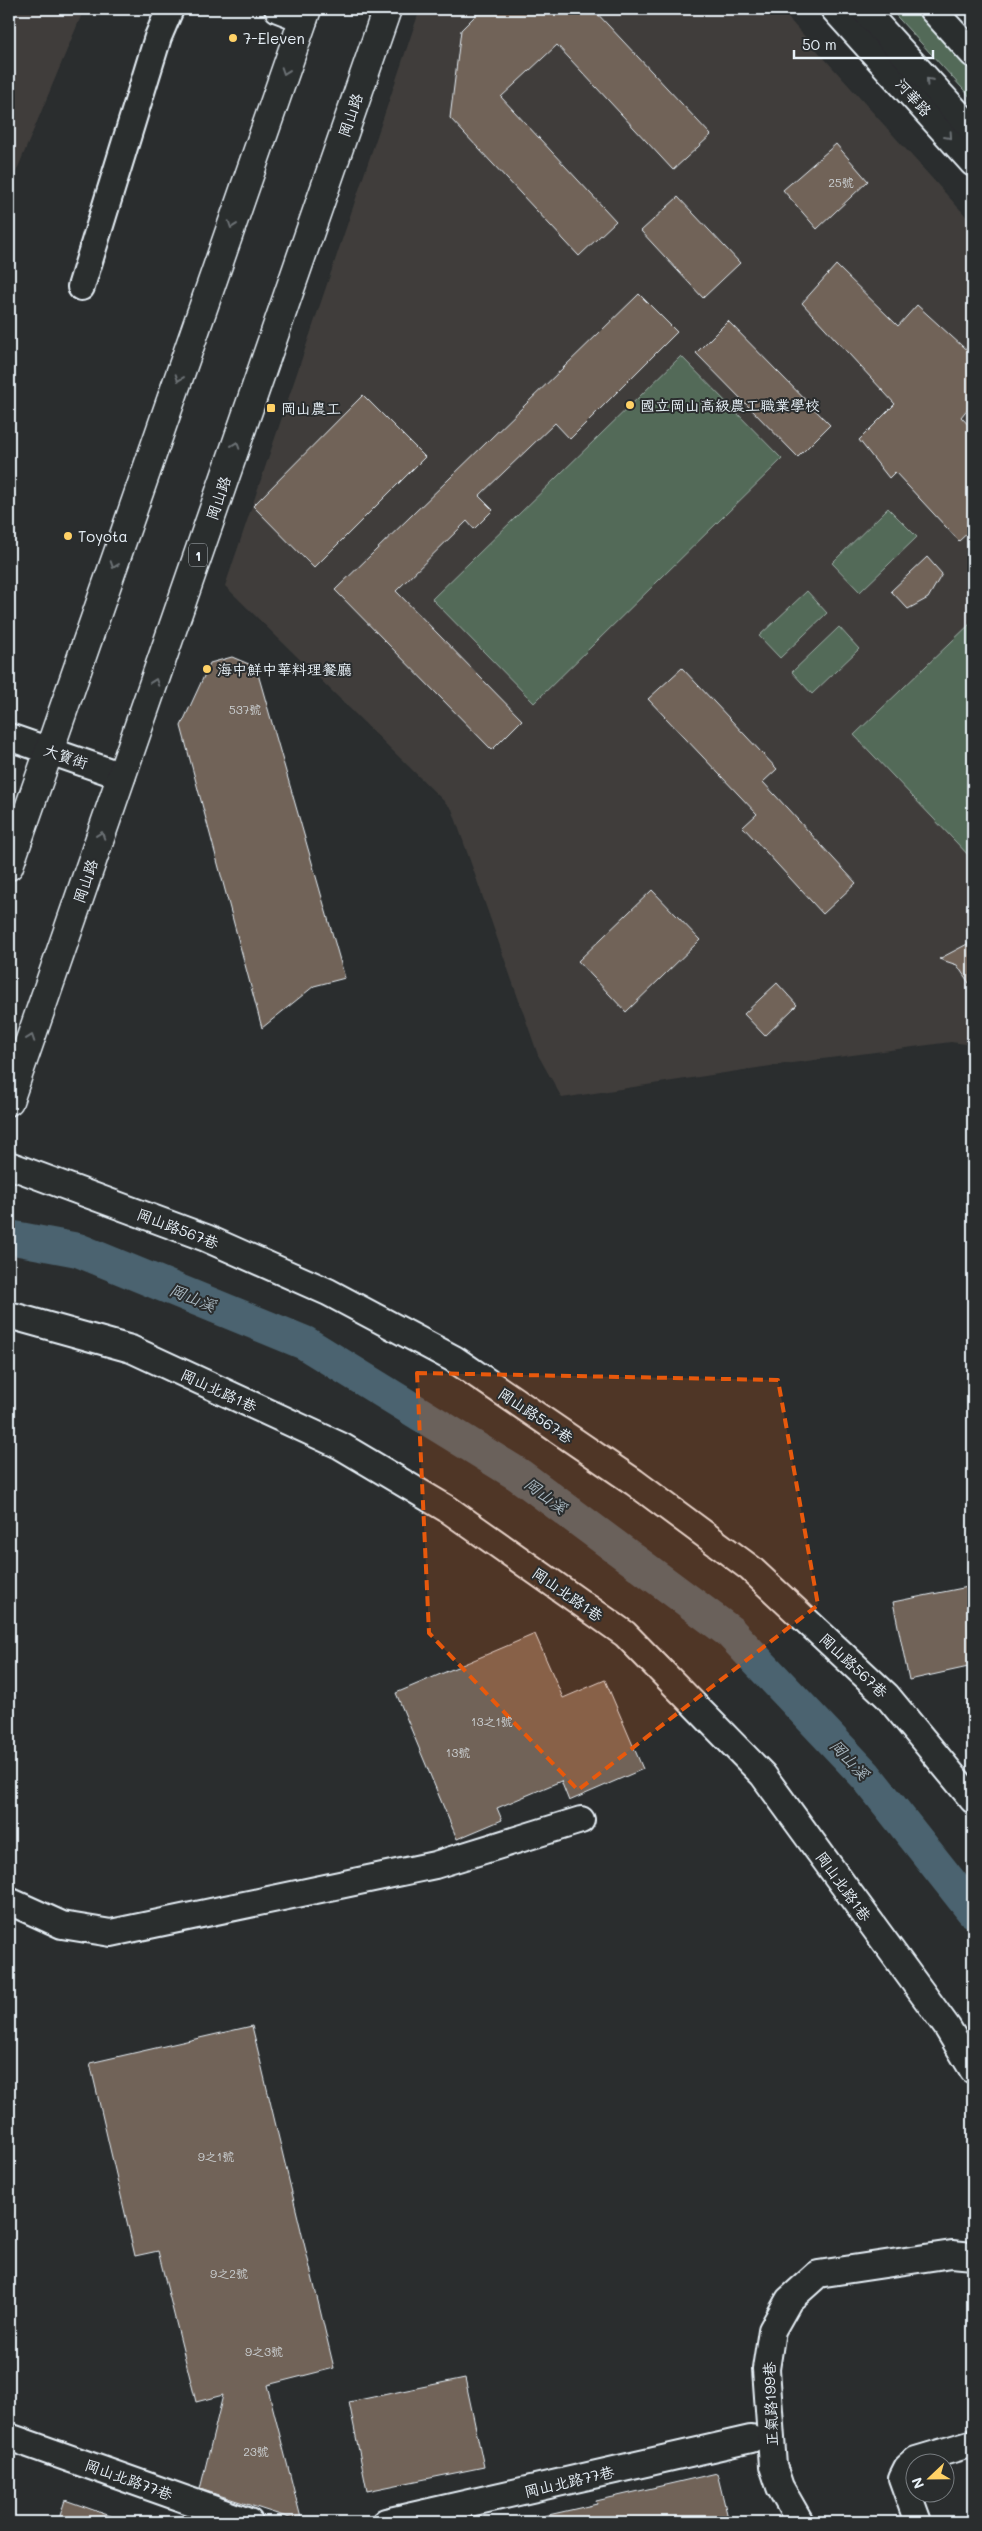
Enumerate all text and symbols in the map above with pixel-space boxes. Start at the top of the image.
place label: 7-Eleven [243,28,305,48]
scale bar [794,28,933,60]
marker: 7-Eleven [227,32,239,44]
text: 50 m [802,34,837,54]
one-way arrow [281,67,291,75]
street label: 河華路 [892,74,936,120]
one-way arrow [926,77,935,86]
street label: 岡山路 [333,90,367,140]
one-way arrow [943,130,952,139]
house number: 25號 [828,174,854,190]
one-way arrow [228,220,238,228]
one-way arrow [174,373,184,382]
place label: 國立岡山高級農工職業學校 [640,395,820,415]
place label: 岡山農工 [281,398,341,418]
marker: 國立岡山高級農工職業學校 [624,399,636,411]
marker: 岡山農工 [265,402,277,414]
one-way arrow [230,442,240,450]
street label: 岡山路 [201,473,235,523]
place label: Toyota [78,526,128,546]
marker: Toyota [62,530,74,542]
road number: 1 [189,544,207,566]
one-way arrow [110,560,120,568]
place label: 海中鮮中華料理餐廳 [217,659,352,679]
marker: 海中鮮中華料理餐廳 [201,663,213,675]
one-way arrow [149,678,159,686]
house number: 537號 [229,701,261,717]
street label: 大寶街 [41,739,91,773]
one-way arrow [95,832,105,840]
street label: 岡山路 [68,856,102,906]
one-way arrow [25,1035,35,1043]
street label: 岡山路567巷 [134,1203,222,1253]
water label: 岡山溪 [167,1278,220,1316]
street label: 岡山北路1巷 [178,1364,260,1416]
street label: 岡山路567巷 [495,1383,577,1447]
water label: 岡山溪 [521,1472,572,1518]
street label: 岡山北路1巷 [529,1562,607,1626]
street label: 岡山路567巷 [816,1628,892,1702]
house number: 13之1號 [471,1713,513,1729]
water label: 岡山溪 [826,1734,875,1784]
house number: 13號 [446,1744,470,1760]
street label: 岡山北路1巷 [812,1847,876,1925]
house number: 9之1號 [198,2148,234,2164]
house number: 9之2號 [210,2265,248,2281]
house number: 9之3號 [245,2343,283,2359]
street label: 正氣路199巷 [759,2361,781,2447]
house number: 23號 [243,2443,269,2459]
street label: 岡山北路77巷 [83,2454,175,2504]
north arrow [904,2454,954,2504]
street label: 岡山北路77巷 [522,2461,616,2501]
text: N [907,2475,928,2492]

